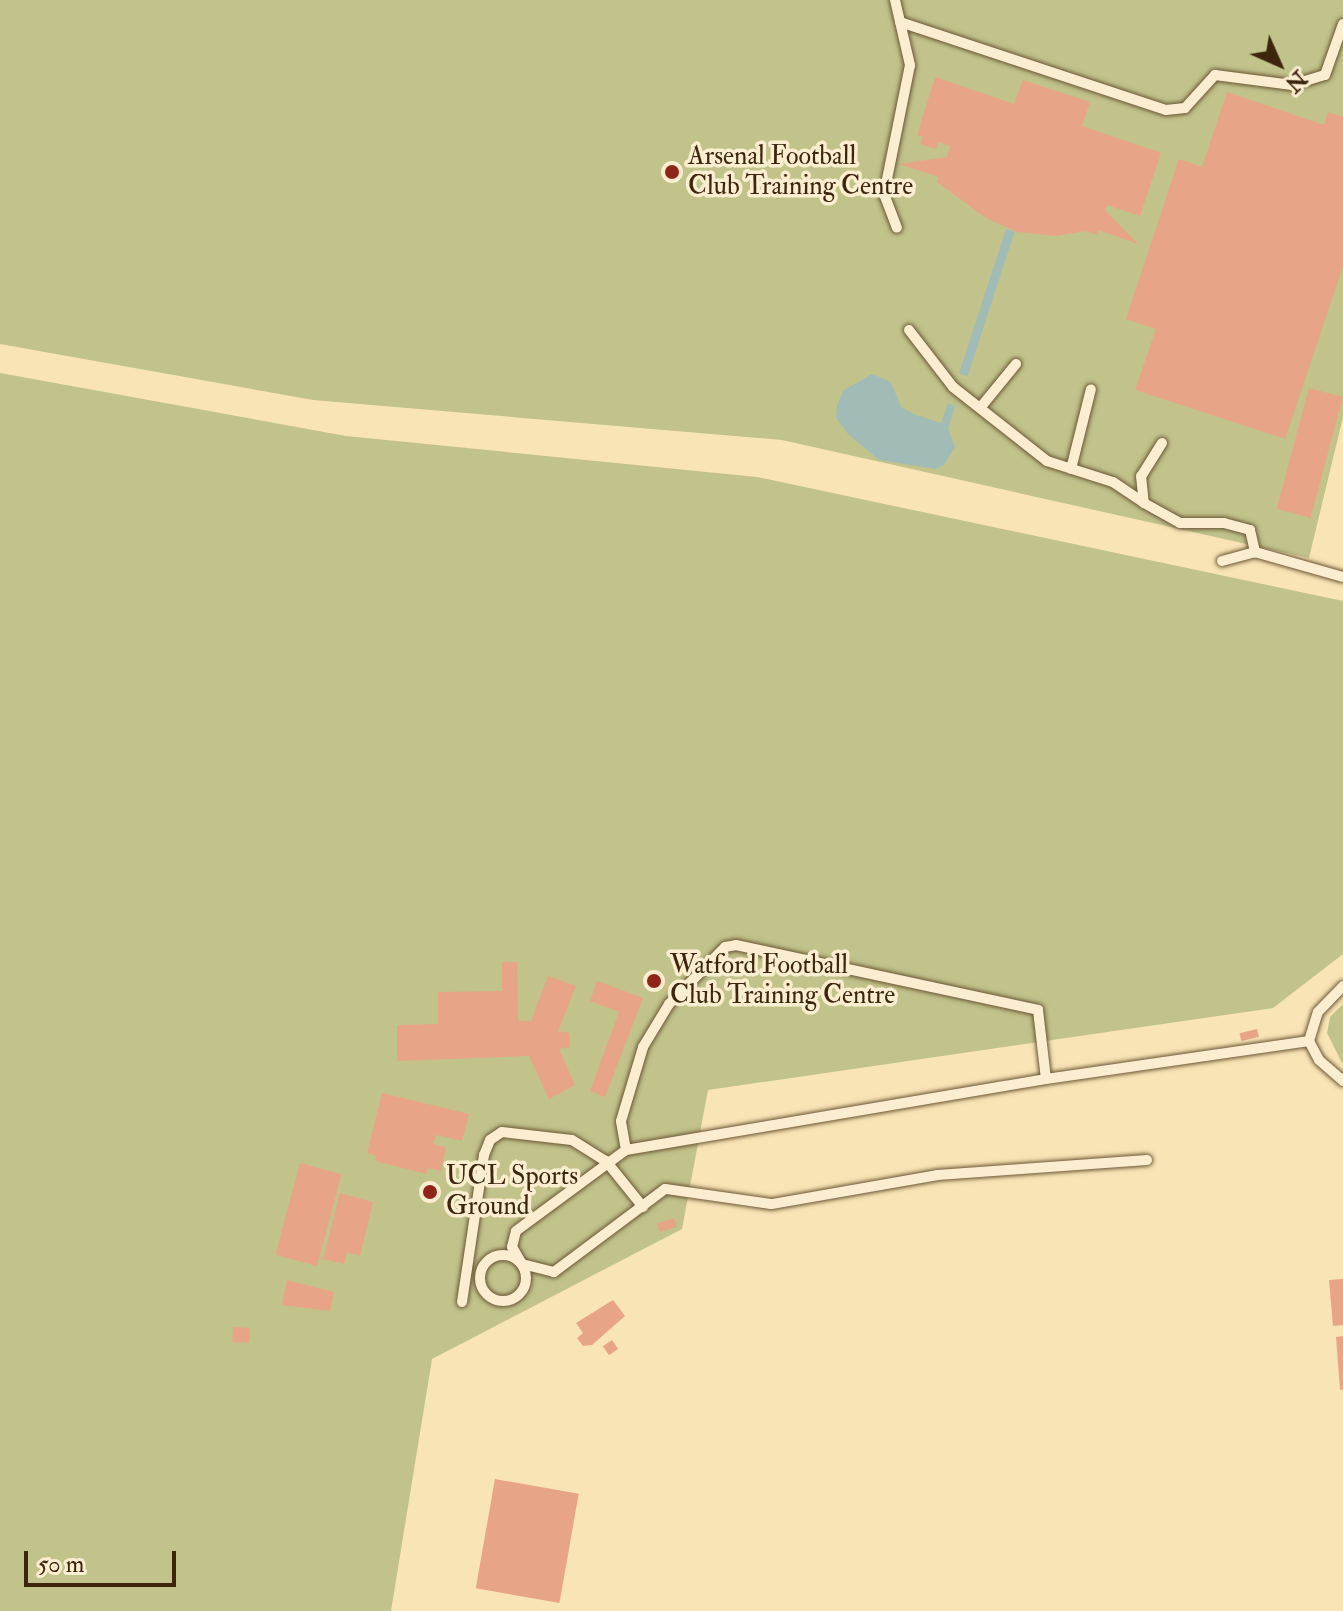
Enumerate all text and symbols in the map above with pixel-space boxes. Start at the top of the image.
north arrow [1239,24,1319,104]
text: N [1279,64,1313,98]
place label: Arsenal Football Club Training Centre [688,141,913,202]
marker: Arsenal Football Club Training Centre [663,163,681,181]
place label: Watford Football Club Training Centre [670,950,895,1012]
marker: Watford Football Club Training Centre [645,972,663,990]
place label: UCL Sports Ground [446,1161,578,1222]
marker: UCL Sports Ground [421,1183,439,1201]
scale bar [28,1535,180,1585]
text: 50 m [38,1549,84,1580]

